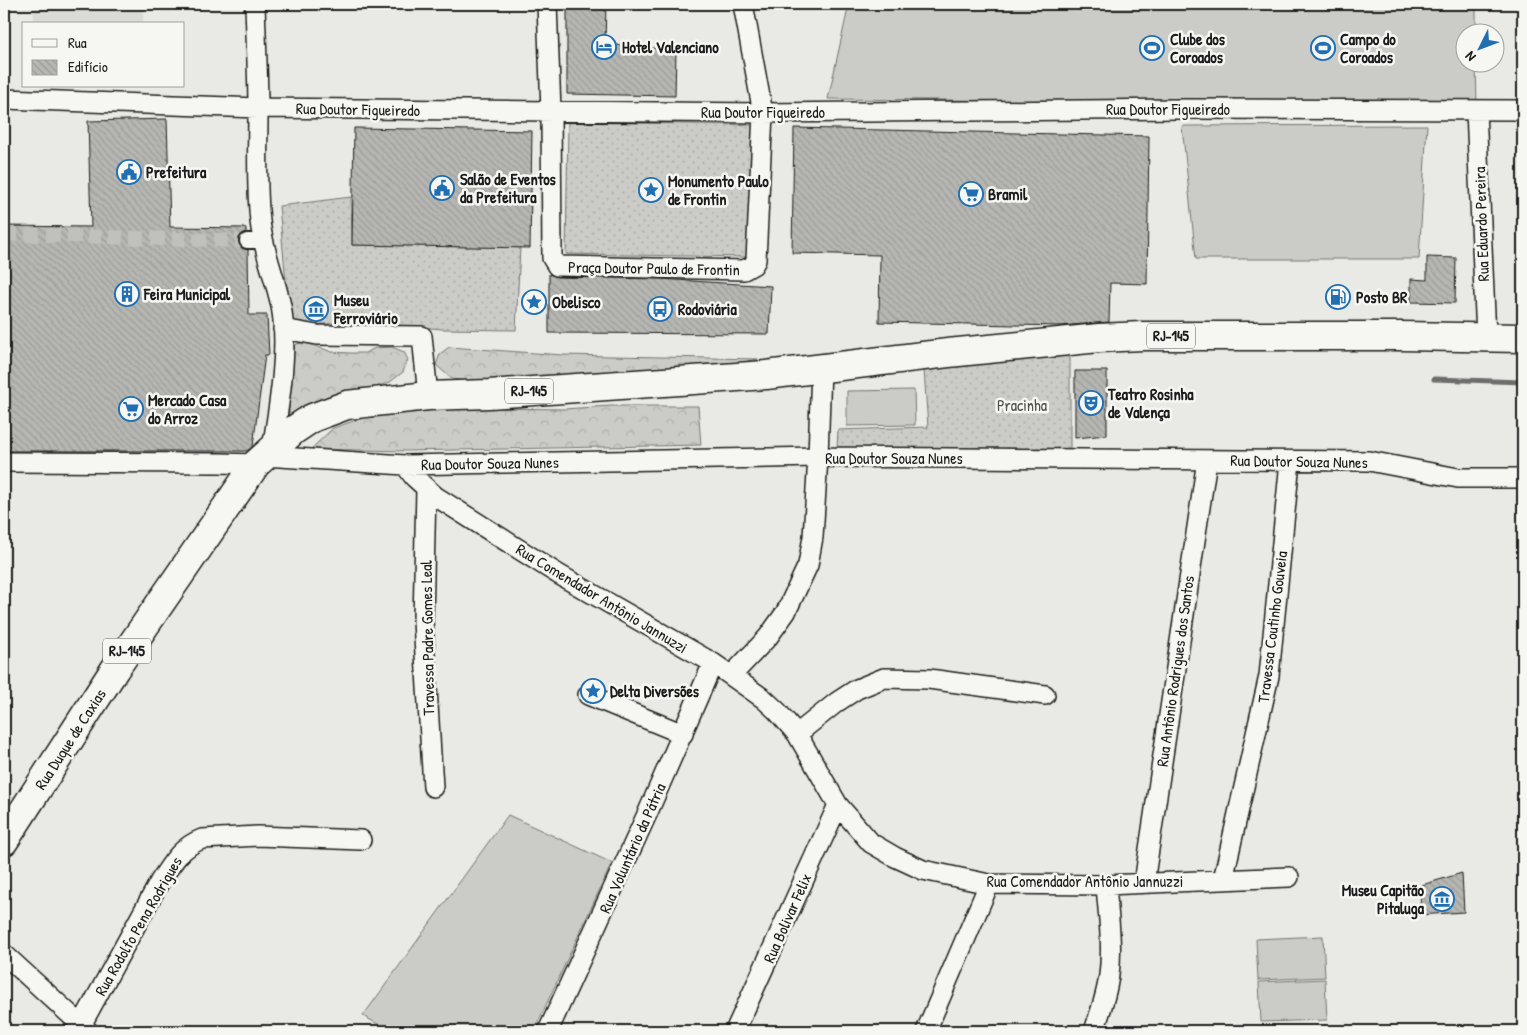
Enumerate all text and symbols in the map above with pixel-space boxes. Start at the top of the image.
legend [22,22,185,88]
north arrow [1454,22,1504,72]
place label: Clube dos Coroados [1170,28,1226,68]
place label: Campo do Coroados [1340,28,1396,68]
text: Rua [68,32,87,53]
hotel icon: Hotel Valenciano [591,34,617,60]
sports icon: Clube dos Coroados [1139,35,1165,61]
sports icon: Campo do Coroados [1310,35,1336,61]
place label: Hotel Valenciano [622,36,719,58]
text: N [1460,48,1480,66]
text: Edifício [68,56,108,77]
street label: Rua Doutor Figueiredo [296,97,421,121]
street label: Rua Doutor Figueiredo [1106,98,1231,120]
street label: Rua Doutor Figueiredo [701,101,826,123]
public building icon: Prefeitura [116,159,142,185]
place label: Prefeitura [146,161,207,183]
street label: Rua Eduardo Pereira [1468,166,1494,282]
place label: Salão de Eventos da Prefeitura [460,168,557,208]
place label: Monumento Paulo de Frontin [668,170,769,210]
public building icon: Salão de Eventos da Prefeitura [429,175,455,201]
place icon: Monumento Paulo de Frontin [638,177,664,203]
supermarket icon: Bramil [958,181,984,207]
place label: Bramil [988,183,1028,205]
street label: Praça Doutor Paulo de Frontin [568,256,740,280]
building icon: Feira Municipal [114,281,140,307]
place label: Feira Municipal [143,283,231,306]
fuel station icon: Posto BR [1325,284,1351,310]
place label: Posto BR [1356,286,1408,308]
place label: Museu Ferroviário [333,289,398,329]
place icon: Obelisco [521,289,547,315]
place label: Obelisco [552,291,601,313]
museum icon: Museu Ferroviário [303,296,329,322]
bus stop icon: Rodoviária [647,296,673,322]
place label: Rodoviária [678,298,737,320]
road number: RJ-145 [1147,324,1195,348]
road number: RJ-145 [505,378,553,404]
place label: Teatro Rosinha de Valença [1107,383,1194,423]
place label: Mercado Casa do Arroz [148,389,227,429]
theatre icon: Teatro Rosinha de Valença [1078,390,1104,416]
park label: Pracinha [997,394,1047,416]
supermarket icon: Mercado Casa do Arroz [118,396,144,422]
street label: Rua Doutor Souza Nunes [825,447,963,469]
street label: Rua Doutor Souza Nunes [1230,449,1368,473]
street label: Rua Doutor Souza Nunes [421,451,559,475]
street label: Rua Comendador Antônio Jannuzzi [512,538,692,658]
street label: Travessa Coutinho Gouveia [1252,550,1292,704]
street label: Travessa Padre Gomes Leal [415,559,439,716]
street label: Rua Antônio Rodrigues dos Santos [1151,574,1199,768]
road number: RJ-145 [103,638,151,664]
place icon: Delta Diversões [580,678,606,704]
place label: Delta Diversões [610,680,700,702]
street label: Rua Duque de Caxias [29,684,111,794]
street label: Rua Voluntário da Pátria [593,779,671,917]
street label: Rua Rodolfo Pena Rodrigues [89,852,187,1000]
street label: Rua Bolivar Felix [757,870,817,966]
street label: Rua Comendador Antônio Jannuzzi [987,870,1183,892]
place label: Museu Capitão Pitaluga [1342,879,1425,920]
museum icon: Museu Capitão Pitaluga [1429,886,1455,912]

